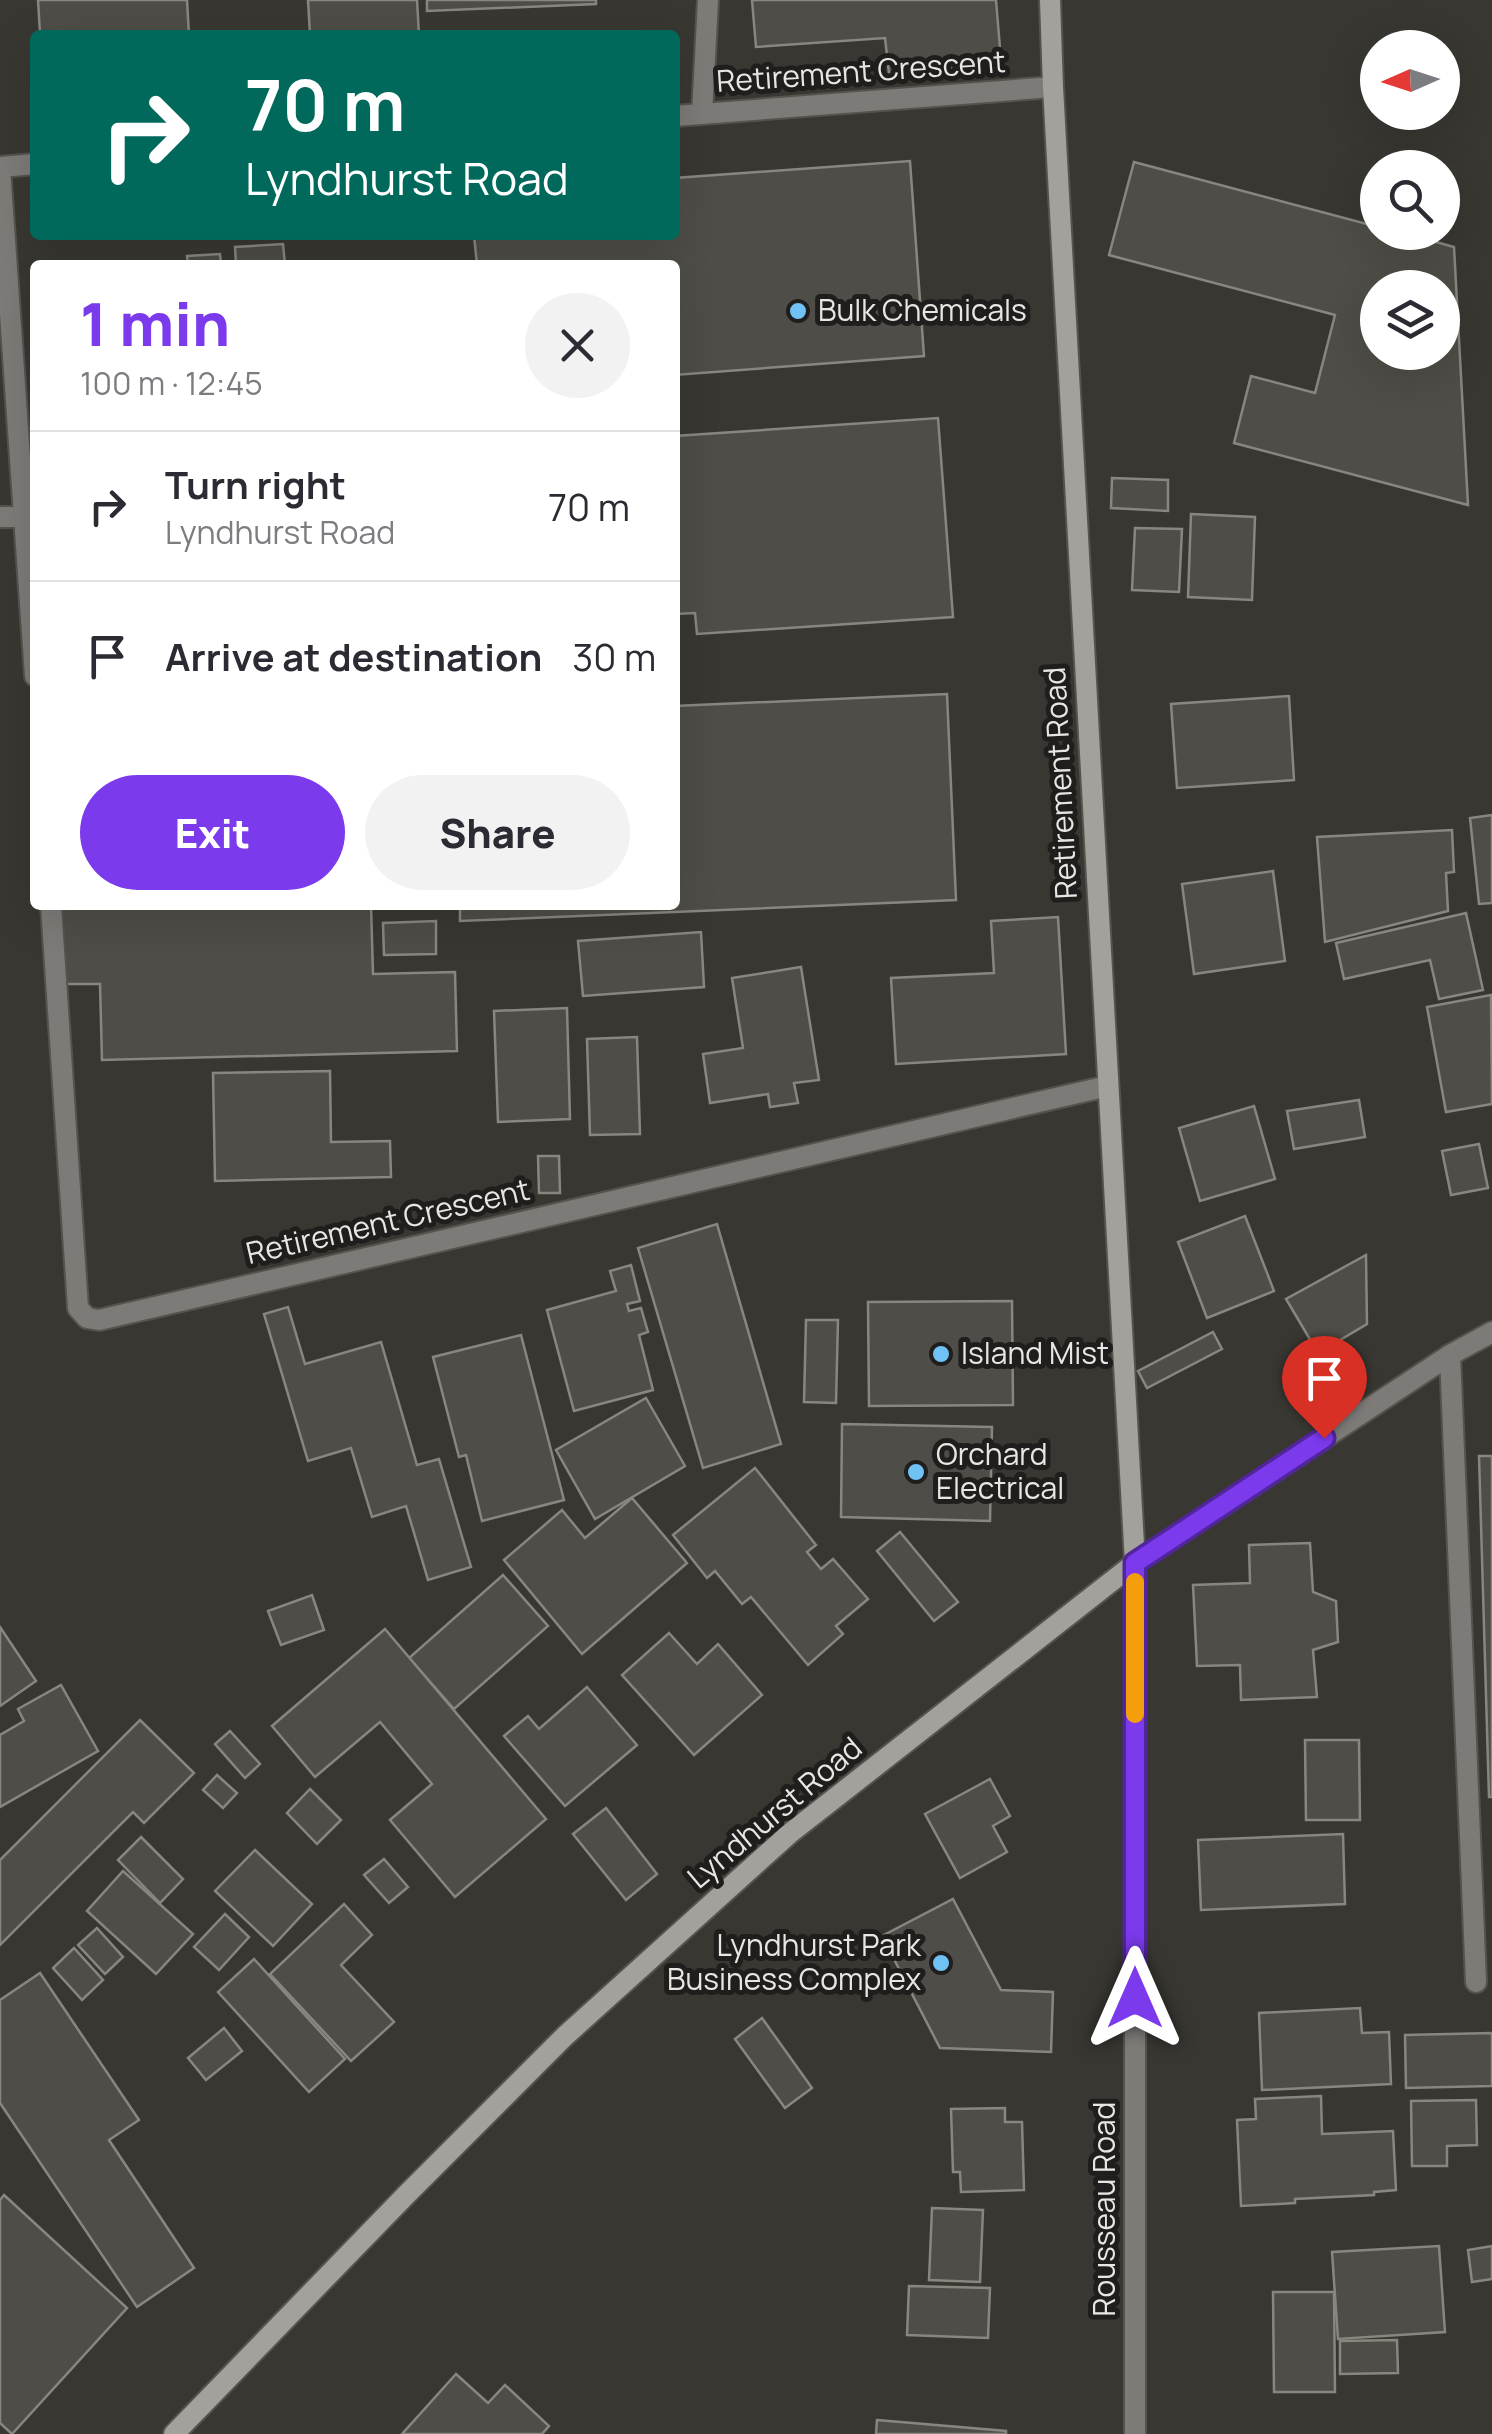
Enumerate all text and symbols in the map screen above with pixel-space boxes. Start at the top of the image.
north arrow [1360,30,1460,130]
map controls [1360,30,1460,370]
street label: Retirement Crescent [715,40,1007,101]
text: 70 m [245,56,405,152]
icon: right [80,70,210,200]
text: Lyndhurst Road [245,147,569,209]
button: search [1360,150,1460,250]
button: layers [1360,270,1460,370]
text: 1 min [80,282,230,364]
place label: Bulk Chemicals [818,289,1027,330]
button: close [525,293,630,398]
marker: Bulk Chemicals [787,300,809,322]
text: 100 m · 12:45 [80,361,263,405]
text: Turn right [165,458,346,510]
icon: right [80,479,135,534]
text: 70 m [548,480,630,532]
text: Lyndhurst Road [165,510,395,554]
icon: arrive [80,629,135,684]
text: Arrive at destination [165,630,542,682]
text: 30 m [572,630,656,682]
street label: Retirement Road [1033,666,1086,900]
button: Exit [80,775,345,890]
button: Share [365,775,630,890]
street label: Retirement Crescent [242,1168,533,1273]
place label: Island Mist [961,1332,1109,1373]
pin [1282,1336,1367,1439]
marker: Island Mist [930,1343,952,1365]
icon: arrive [1297,1351,1352,1406]
place label: Orchard Electrical [936,1433,1064,1508]
marker: Orchard Electrical [905,1461,927,1483]
street label: Lyndhurst Road [678,1727,870,1897]
place label: Lyndhurst Park Business Complex [667,1924,922,1999]
position arrow [1083,1946,1187,2050]
marker: Lyndhurst Park Business Complex [930,1952,952,1974]
street label: Rousseau Road [1083,2102,1124,2316]

